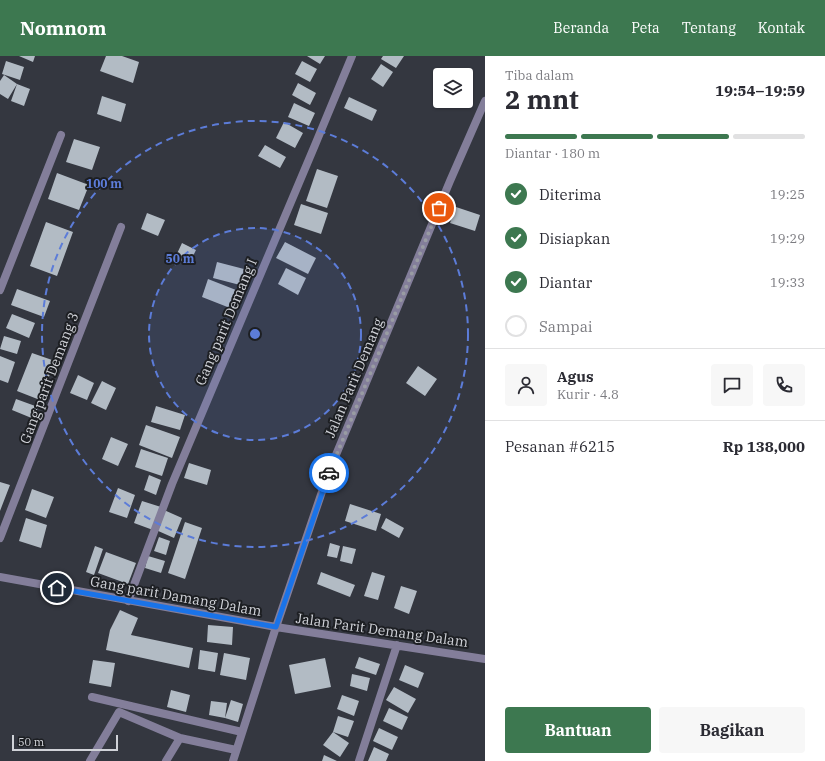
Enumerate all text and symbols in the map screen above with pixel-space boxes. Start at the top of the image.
text: Nomnom [20,16,106,40]
text: Beranda [553,19,609,37]
text: Peta [631,19,660,37]
text: Tentang [682,19,736,37]
text: Kontak [758,19,805,37]
text: Tiba dalam [505,67,574,84]
map controls [433,68,473,108]
button: layers [433,68,473,108]
text: 19:54–19:59 [715,81,805,100]
text: 2 mnt [505,82,579,116]
text: Diantar · 180 m [505,145,600,162]
text: 100 m [86,176,122,191]
icon: check [505,183,527,205]
text: Diterima [539,185,602,204]
text: 19:25 [770,186,805,203]
pin [422,191,456,225]
icon: bag [428,197,450,219]
icon: check [505,227,527,249]
text: Disiapkan [539,229,610,248]
text: 19:29 [770,230,805,247]
text: 50 m [166,251,195,266]
street label: Gang parit Demang I [191,256,261,388]
icon: check [505,271,527,293]
text: Diantar [539,273,592,292]
text: 19:33 [770,274,805,291]
street label: Gang parit Demang 3 [16,310,82,446]
street label: Jalan Parit Demang [321,315,387,440]
text: Sampai [539,317,593,336]
centre of rings [248,327,262,341]
button: person [505,364,547,406]
button: chat [711,364,753,406]
button: phone [763,364,805,406]
text: Agus [557,367,594,386]
text: Kurir · 4.8 [557,386,619,403]
text: Pesanan #6215 [505,437,615,456]
text: Rp 138,000 [723,437,805,456]
courier [309,453,349,493]
icon: car [318,462,340,484]
pin [40,571,74,605]
street label: Gang parit Damang Dalam [89,572,263,620]
icon: home [46,577,68,599]
street label: Jalan Parit Demang Dalam [295,609,469,651]
button: Bantuan [505,707,651,753]
button: Bagikan [659,707,805,753]
scale bar [12,733,118,752]
text: 50 m [18,735,44,749]

